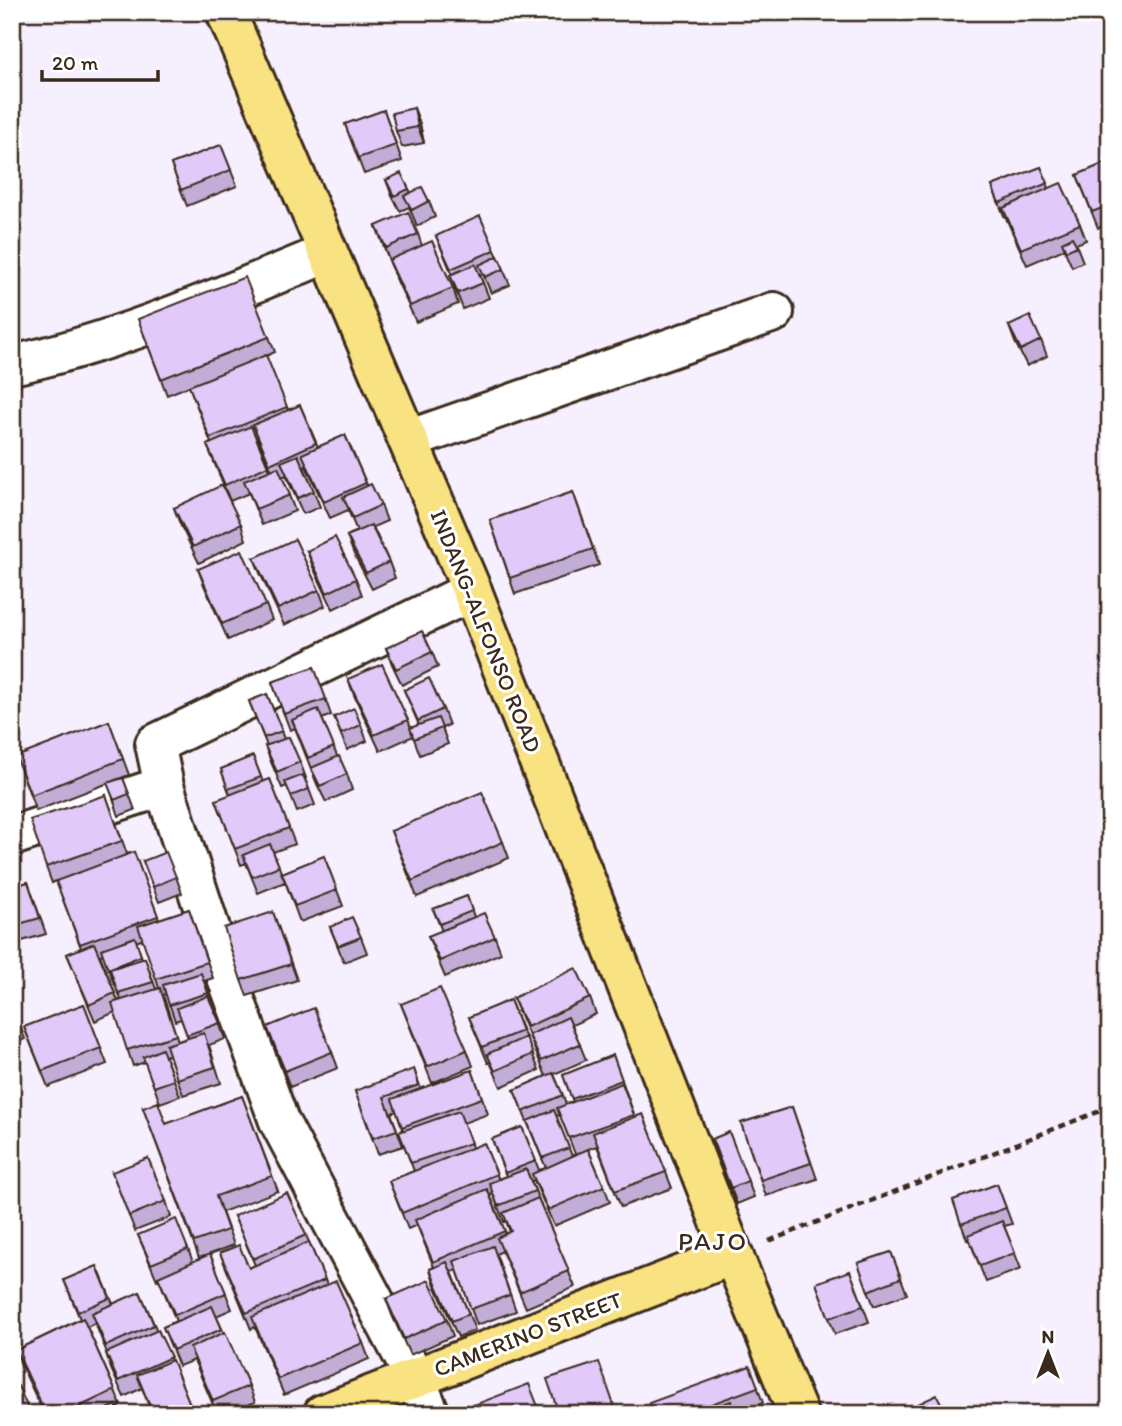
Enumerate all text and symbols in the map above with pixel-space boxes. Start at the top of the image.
scale bar [42,38,158,82]
text: 20 m [52,50,99,75]
street label: INDANG-ALFONSO ROAD [424,505,548,757]
district label: PAJO [678,1225,748,1257]
street label: CAMERINO STREET [430,1285,626,1383]
north arrow [1014,1318,1084,1388]
text: N [1042,1325,1054,1348]

